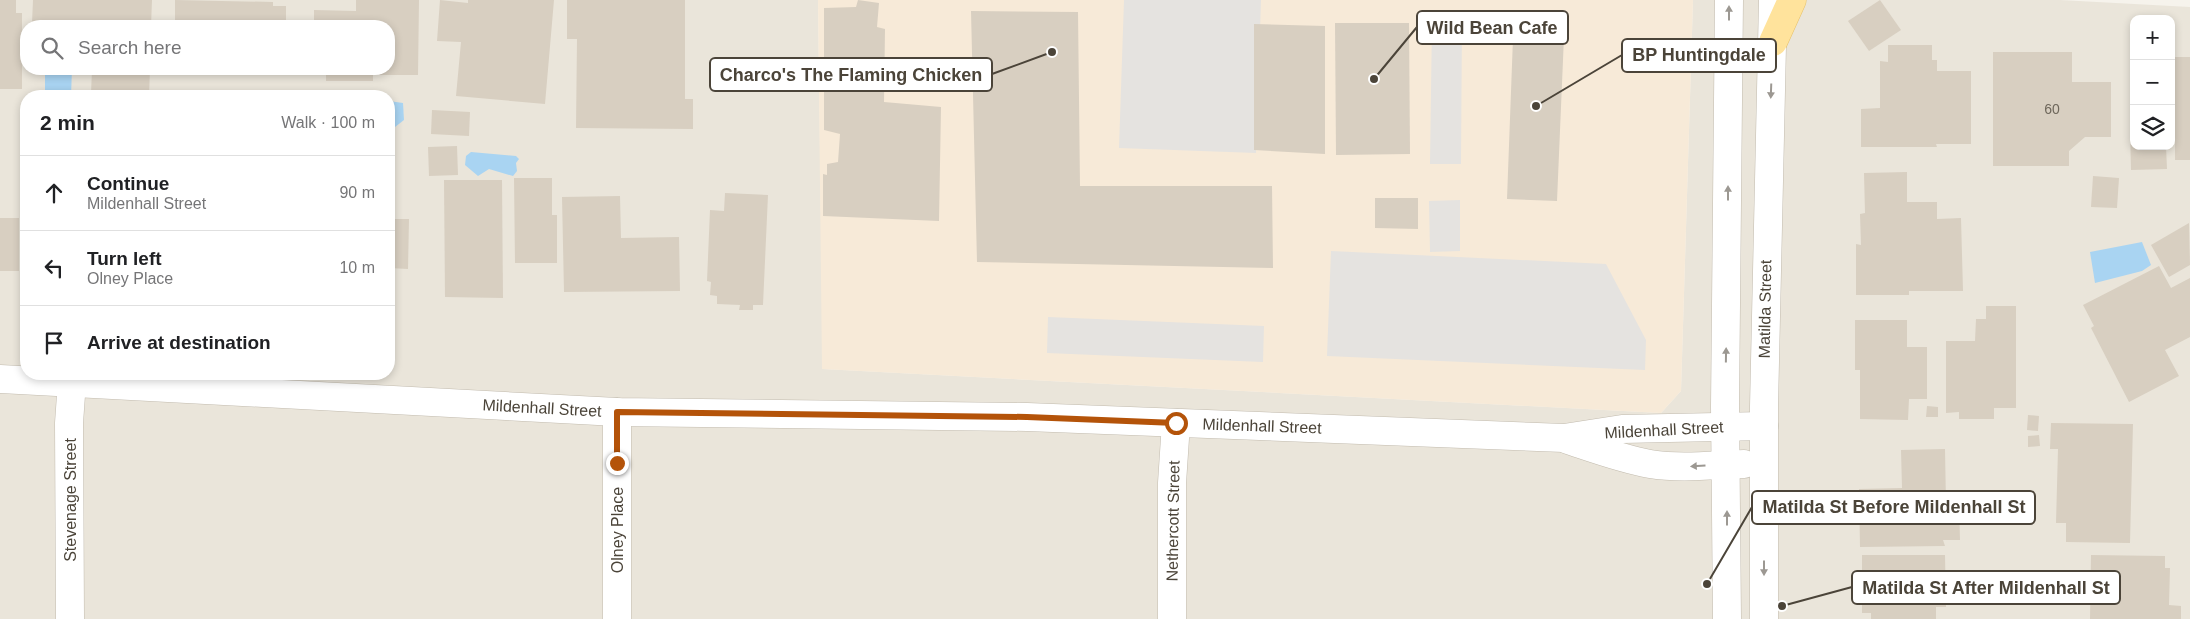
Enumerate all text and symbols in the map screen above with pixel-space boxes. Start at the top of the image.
one-way arrow [1725,5,1733,21]
callout: Wild Bean Cafe [1417,11,1568,44]
map controls [2130,15,2175,150]
button: + [2130,15,2175,60]
text: Wild Bean Cafe [1427,18,1557,38]
search box [20,20,395,75]
icon: search [38,34,66,62]
text: Search here [78,37,182,58]
callout: BP Huntingdale [1622,39,1776,72]
text: BP Huntingdale [1632,45,1766,65]
callout: Charco's The Flaming Chicken [710,58,992,91]
button: − [2130,60,2175,105]
text: Charco's The Flaming Chicken [720,65,982,85]
one-way arrow [1766,83,1774,99]
house number: 60 [2044,101,2060,117]
button: layers [2130,105,2175,150]
text: 2 min [40,111,95,134]
text: Walk · 100 m [281,114,375,131]
text: Continue [87,173,169,194]
icon: ahead [40,179,68,207]
text: 90 m [339,184,375,201]
one-way arrow [1724,185,1732,201]
text: Mildenhall Street [87,195,206,212]
text: Turn left [87,248,162,269]
icon: left [40,254,68,282]
text: 10 m [339,259,375,276]
street label: Matilda Street [1756,259,1774,359]
text: Olney Place [87,270,173,287]
icon: arrive [40,329,68,357]
text: Arrive at destination [87,332,271,353]
one-way arrow [1722,347,1730,363]
street label: Mildenhall Street [482,396,603,420]
route start [1165,412,1188,435]
street label: Mildenhall Street [1202,415,1322,437]
street label: Mildenhall Street [1604,418,1725,442]
street label: Stevenage Street [62,438,79,562]
route end [606,452,629,475]
street label: Nethercott Street [1163,460,1183,582]
one-way arrow [1689,462,1705,470]
street label: Olney Place [609,487,626,573]
callout: Matilda St Before Mildenhall St [1752,491,2035,524]
text: Matilda St Before Mildenhall St [1762,497,2026,517]
one-way arrow [1723,510,1731,526]
one-way arrow [1760,560,1768,576]
callout: Matilda St After Mildenhall St [1852,571,2120,604]
text: Matilda St After Mildenhall St [1862,578,2110,598]

